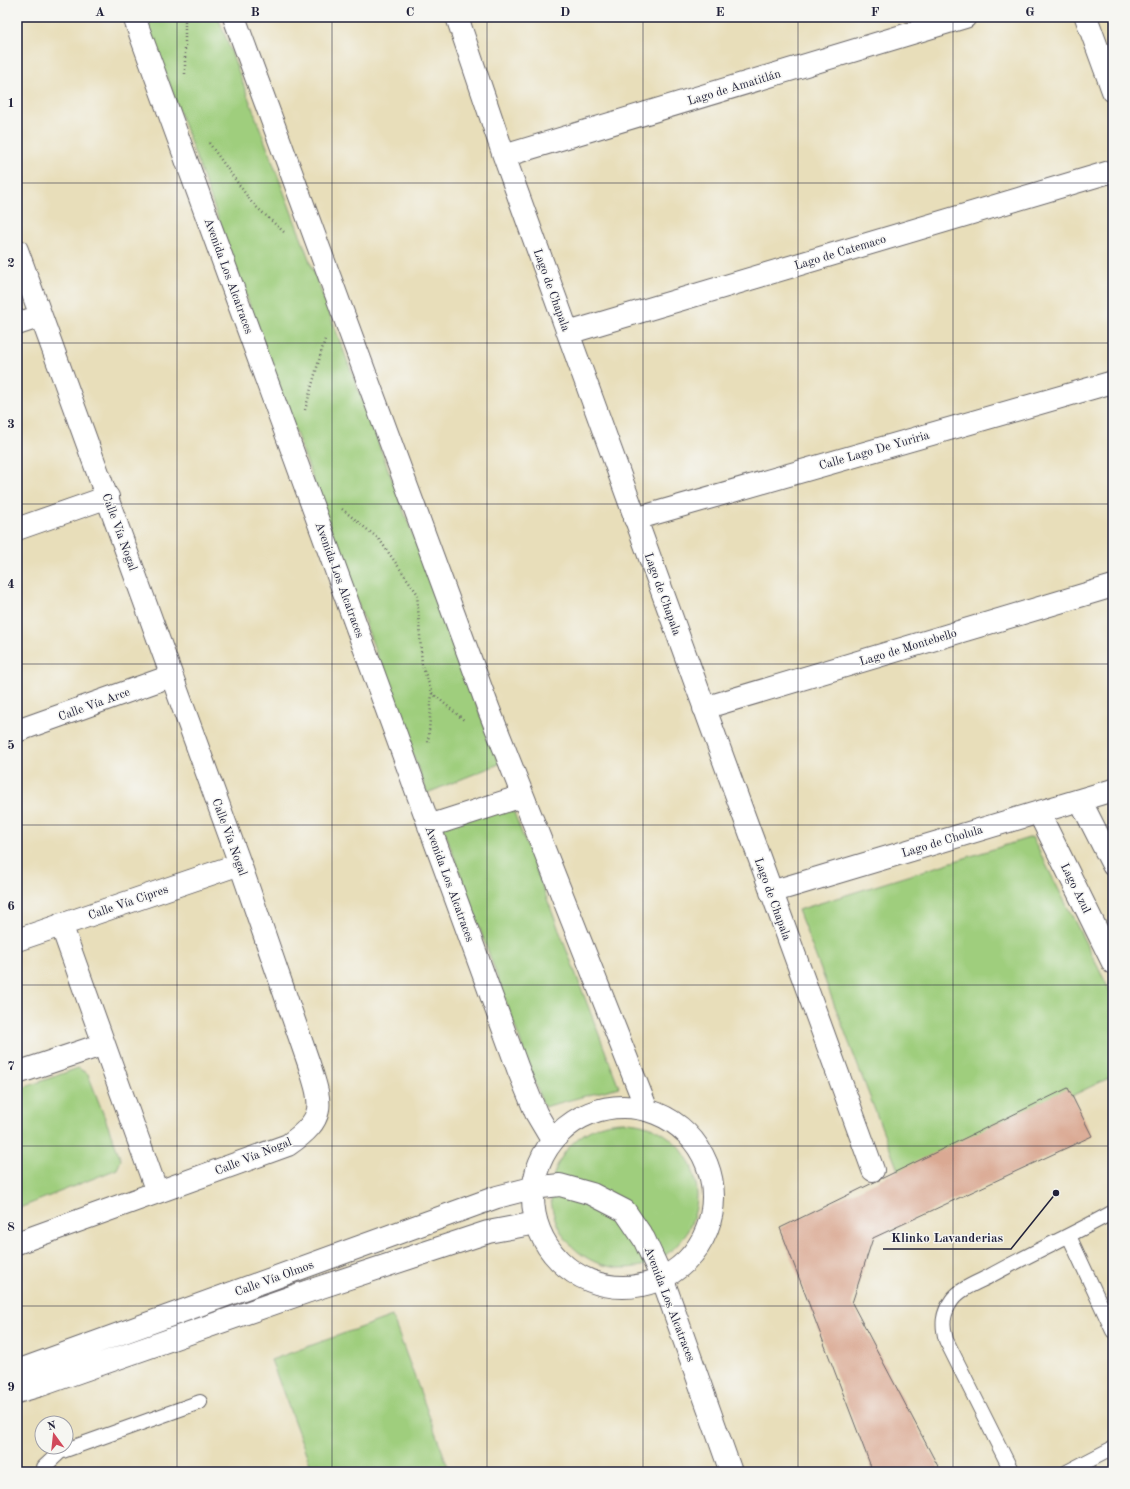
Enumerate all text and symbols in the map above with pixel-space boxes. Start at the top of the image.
text: A [95,6,105,19]
text: B [250,6,260,19]
text: C [406,6,414,19]
text: D [560,6,570,19]
text: E [716,6,725,19]
text: F [871,6,880,19]
text: G [1025,6,1035,19]
street label: Lago de Amatitlán [686,68,783,108]
text: 1 [7,97,15,110]
street label: Avenida Los Alcatraces [202,217,255,336]
street label: Lago de Catemaco [793,233,888,273]
street label: Lago de Chapala [531,248,572,333]
text: 2 [7,257,15,270]
text: 3 [7,418,15,431]
street label: Calle Lago De Yuriria [818,429,931,472]
street label: Calle Vía Nogal [99,492,139,573]
street label: Avenida Los Alcatraces [313,521,366,640]
street label: Lago de Chapala [642,552,683,637]
text: 4 [7,578,15,591]
street label: Lago de Montebello [858,627,958,668]
street label: Calle Vía Arce [57,686,132,723]
text: 5 [7,739,15,752]
street label: Calle Vía Nogal [209,797,249,878]
street label: Lago de Cholula [900,824,984,860]
street label: Avenida Los Alcatraces [423,825,476,944]
street label: Lago de Chapala [752,857,793,942]
street label: Lago Azul [1058,862,1092,915]
street label: Calle Vía Cipres [87,884,170,922]
text: 6 [7,900,15,913]
text: 7 [7,1060,15,1073]
street label: Calle Vía Nogal [213,1136,293,1178]
text: 8 [7,1221,15,1234]
callout: Klinko Lavanderias [883,1224,1011,1249]
text: Klinko Lavanderias [891,1232,1004,1245]
street label: Avenida Los Alcatraces [642,1245,697,1364]
street label: Calle Vía Olmos [233,1259,315,1299]
text: 9 [7,1381,15,1394]
north arrow [34,1415,74,1455]
text: N [46,1420,58,1433]

